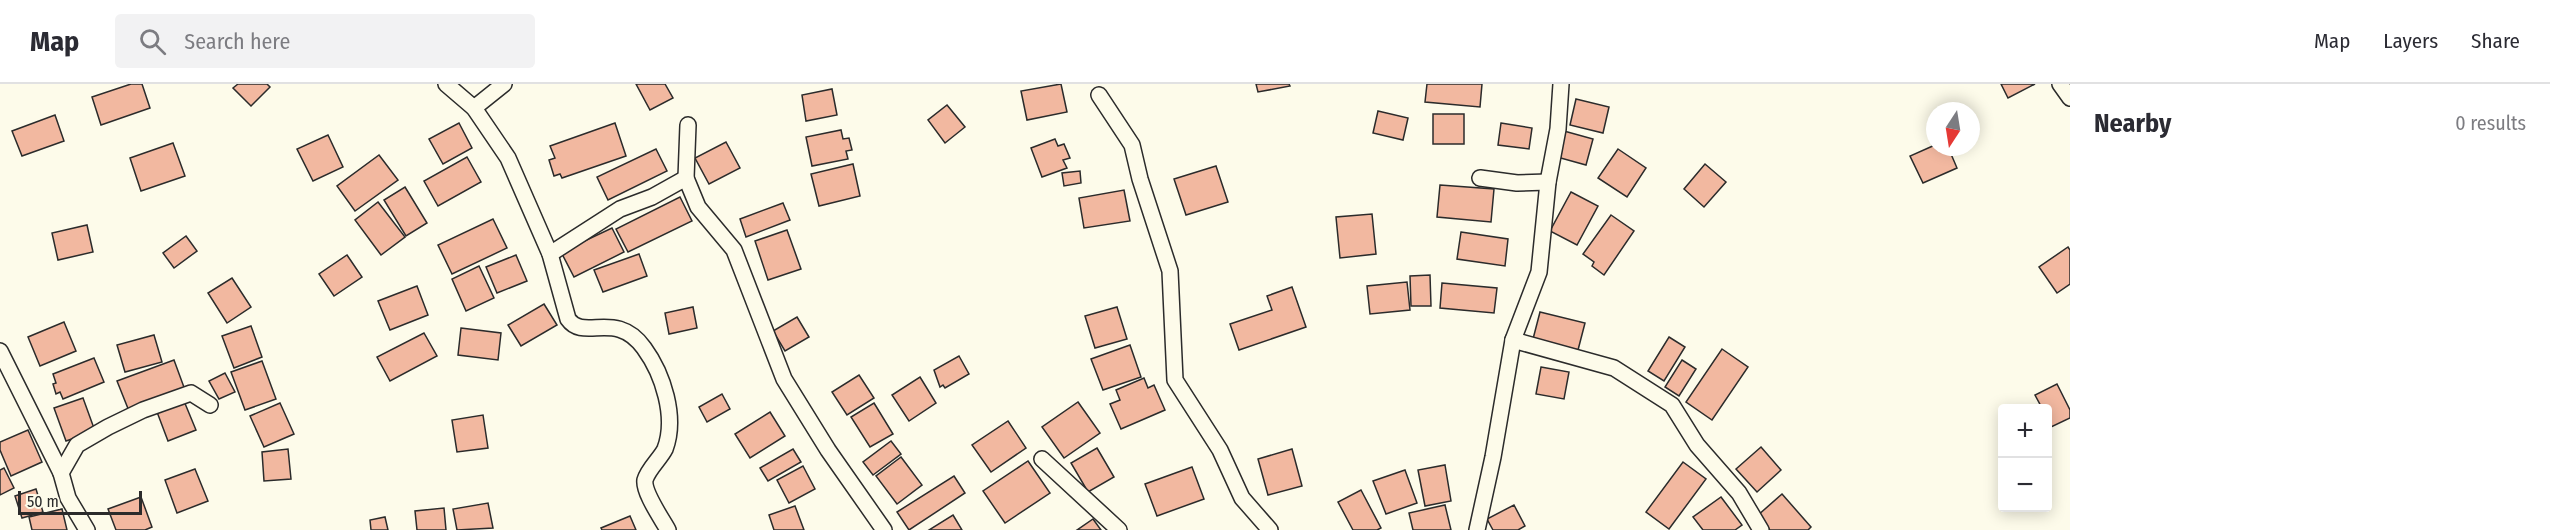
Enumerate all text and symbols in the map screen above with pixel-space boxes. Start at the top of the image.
search box [115,14,535,68]
text: Map [30,25,79,58]
icon: search [136,25,169,58]
text: Search here [184,28,290,55]
text: Map [2314,28,2350,54]
text: Layers [2383,28,2438,54]
text: Share [2471,28,2520,54]
north arrow [1926,102,1980,156]
text: Nearby [2094,108,2171,139]
text: 0 results [2455,111,2526,135]
map controls [1998,404,2052,512]
button: + [1998,404,2052,458]
button: − [1998,458,2052,512]
scale bar [18,488,142,516]
text: 50 m [27,492,59,511]

